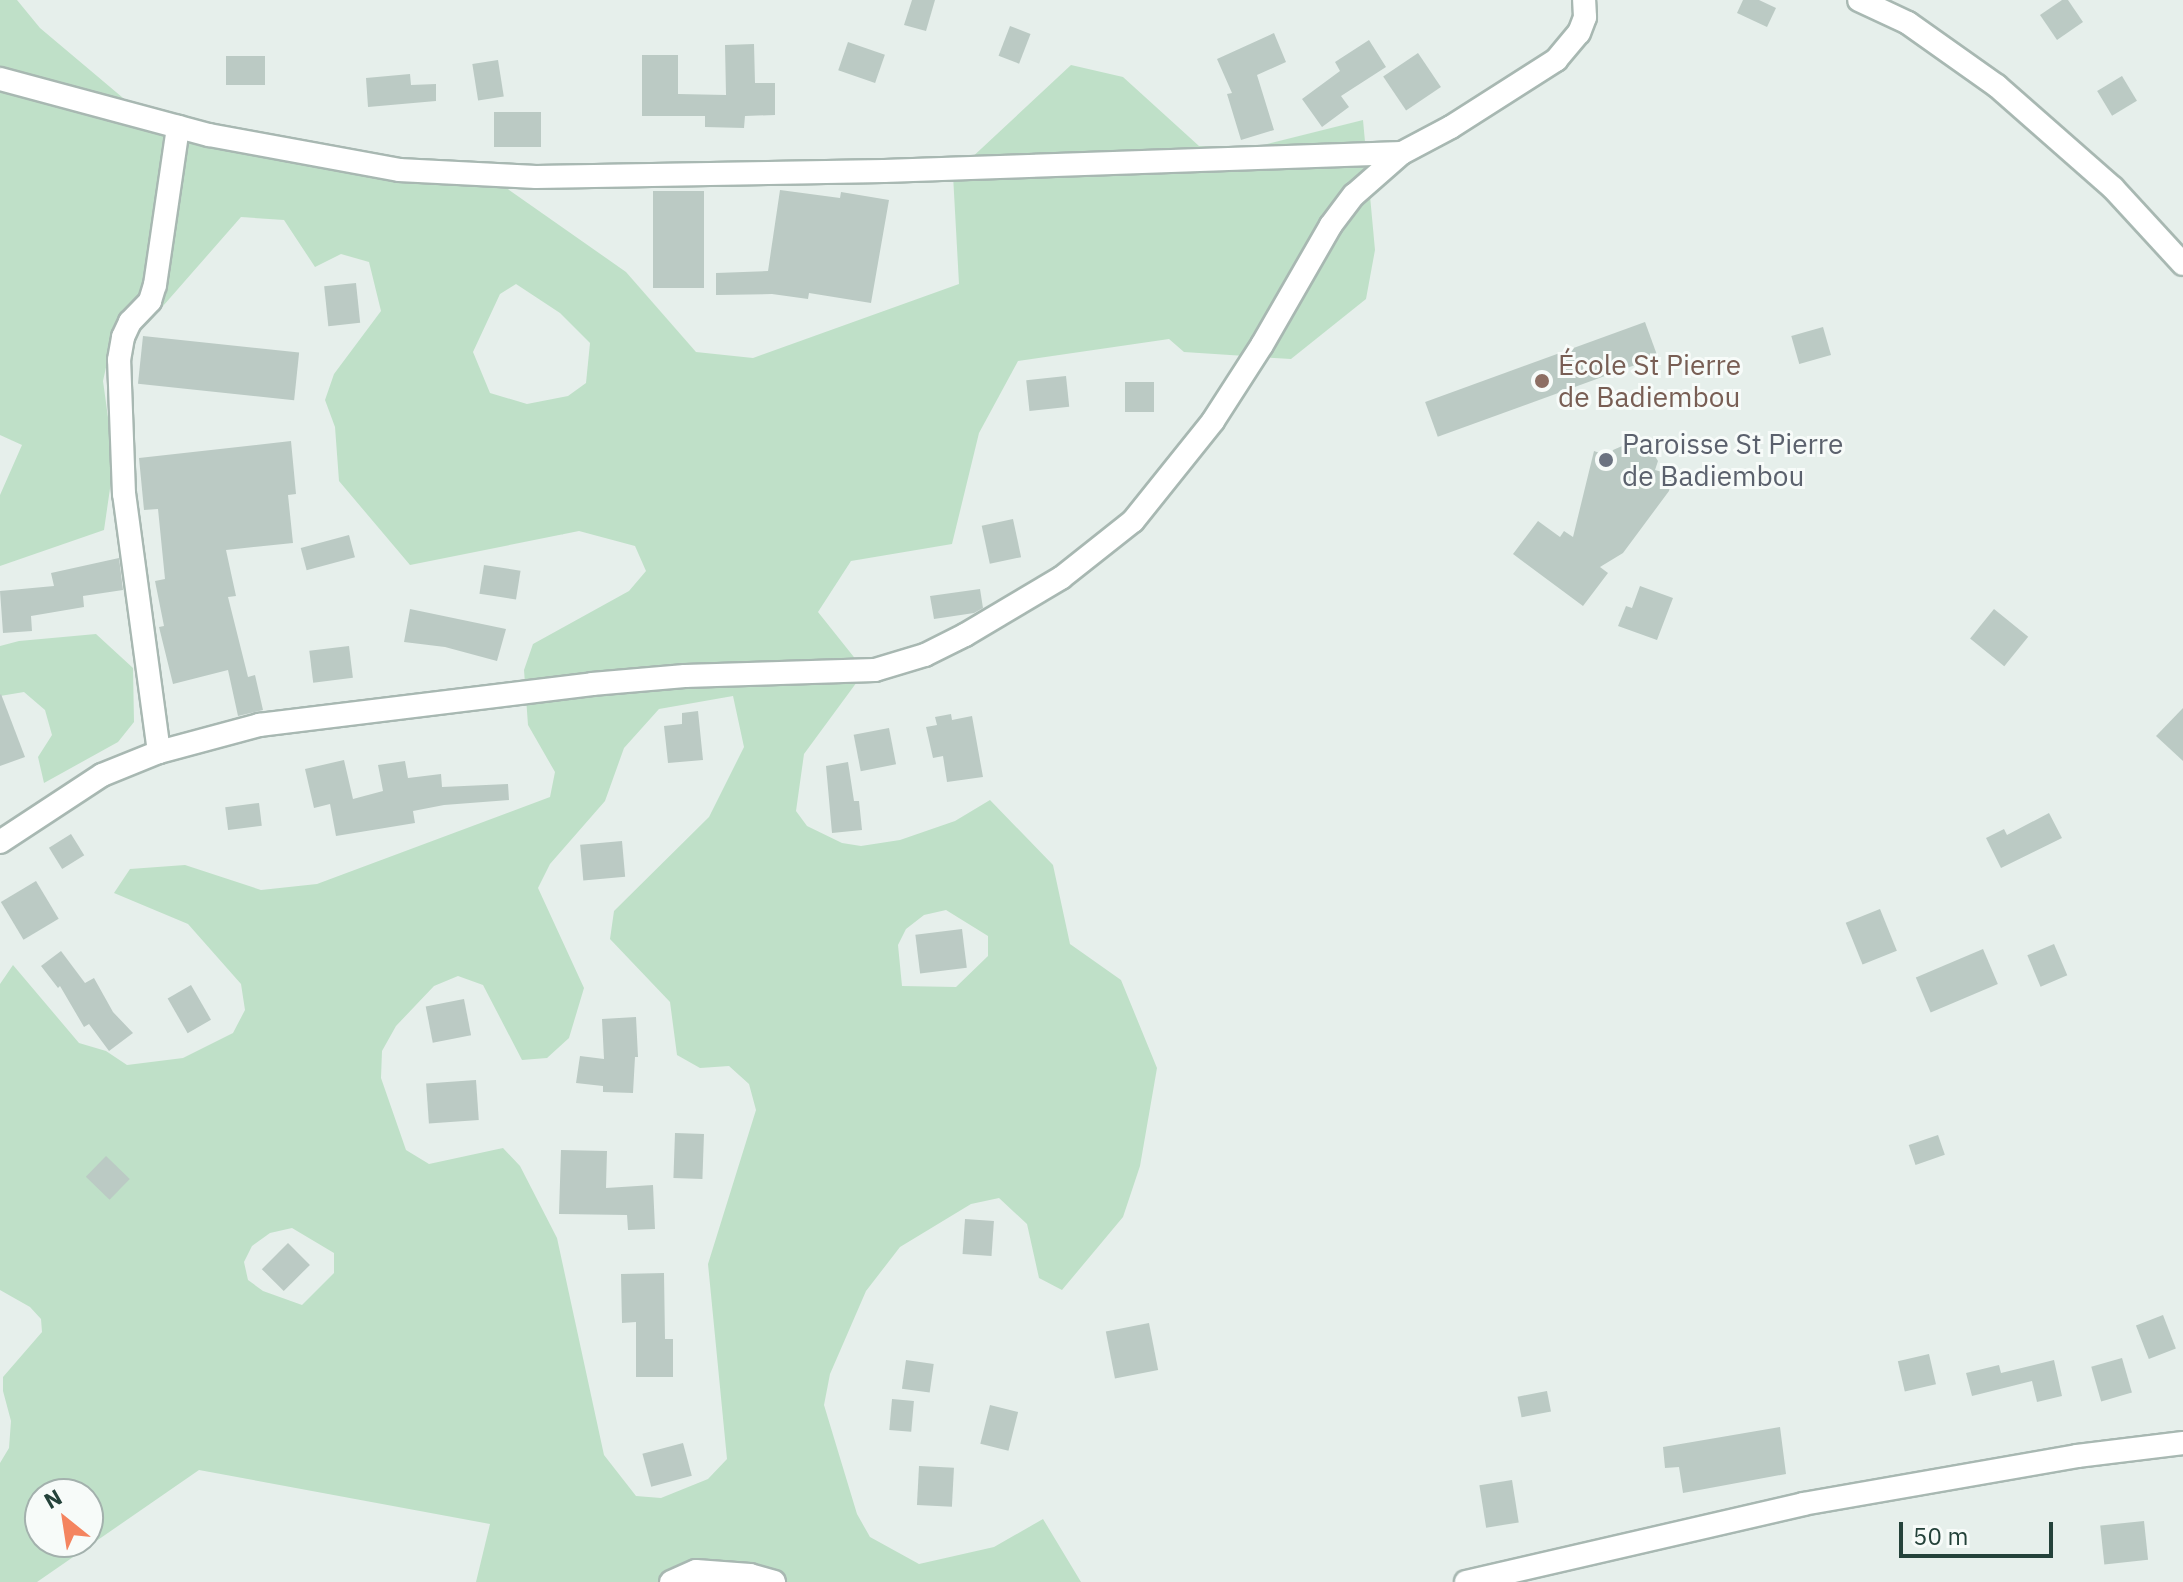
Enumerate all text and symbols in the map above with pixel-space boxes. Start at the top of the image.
place label: École St Pierre de Badiembou [1558,348,1741,414]
marker: École St Pierre de Badiembou [1533,372,1551,390]
place label: Paroisse St Pierre de Badiembou [1622,427,1843,493]
marker: Paroisse St Pierre de Badiembou [1597,451,1615,469]
north arrow [24,1478,104,1558]
text: N [39,1482,67,1515]
scale bar [1903,1506,2057,1556]
text: 50 m [1913,1520,1968,1552]

